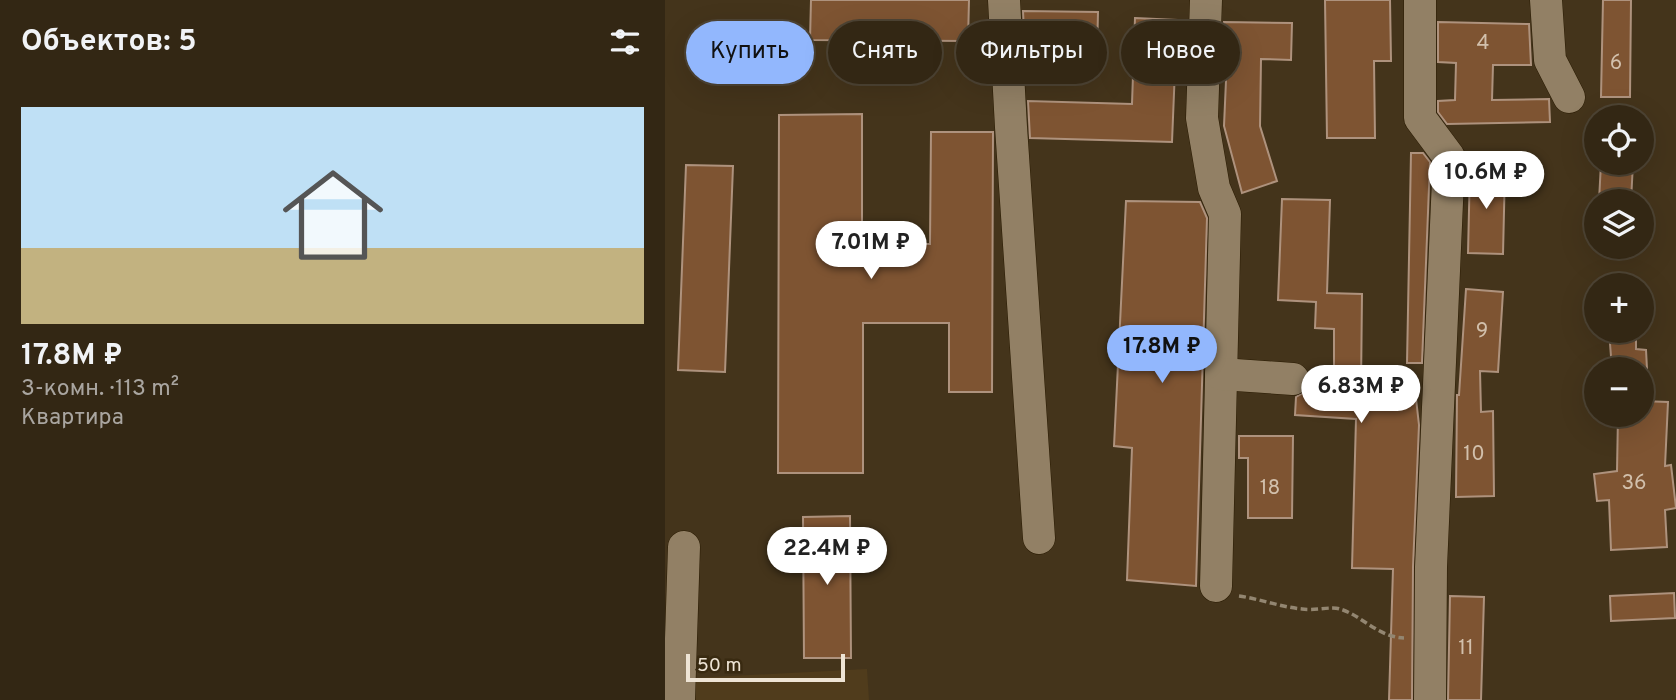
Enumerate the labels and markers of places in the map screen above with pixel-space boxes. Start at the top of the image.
pin: 10.6M ₽ [1421,152,1551,211]
pin: 7.01M ₽ [806,222,936,281]
pin: 17.8M ₽ [1097,326,1227,385]
pin: 6.83M ₽ [1296,366,1426,425]
pin: 22.4M ₽ [762,528,892,587]

